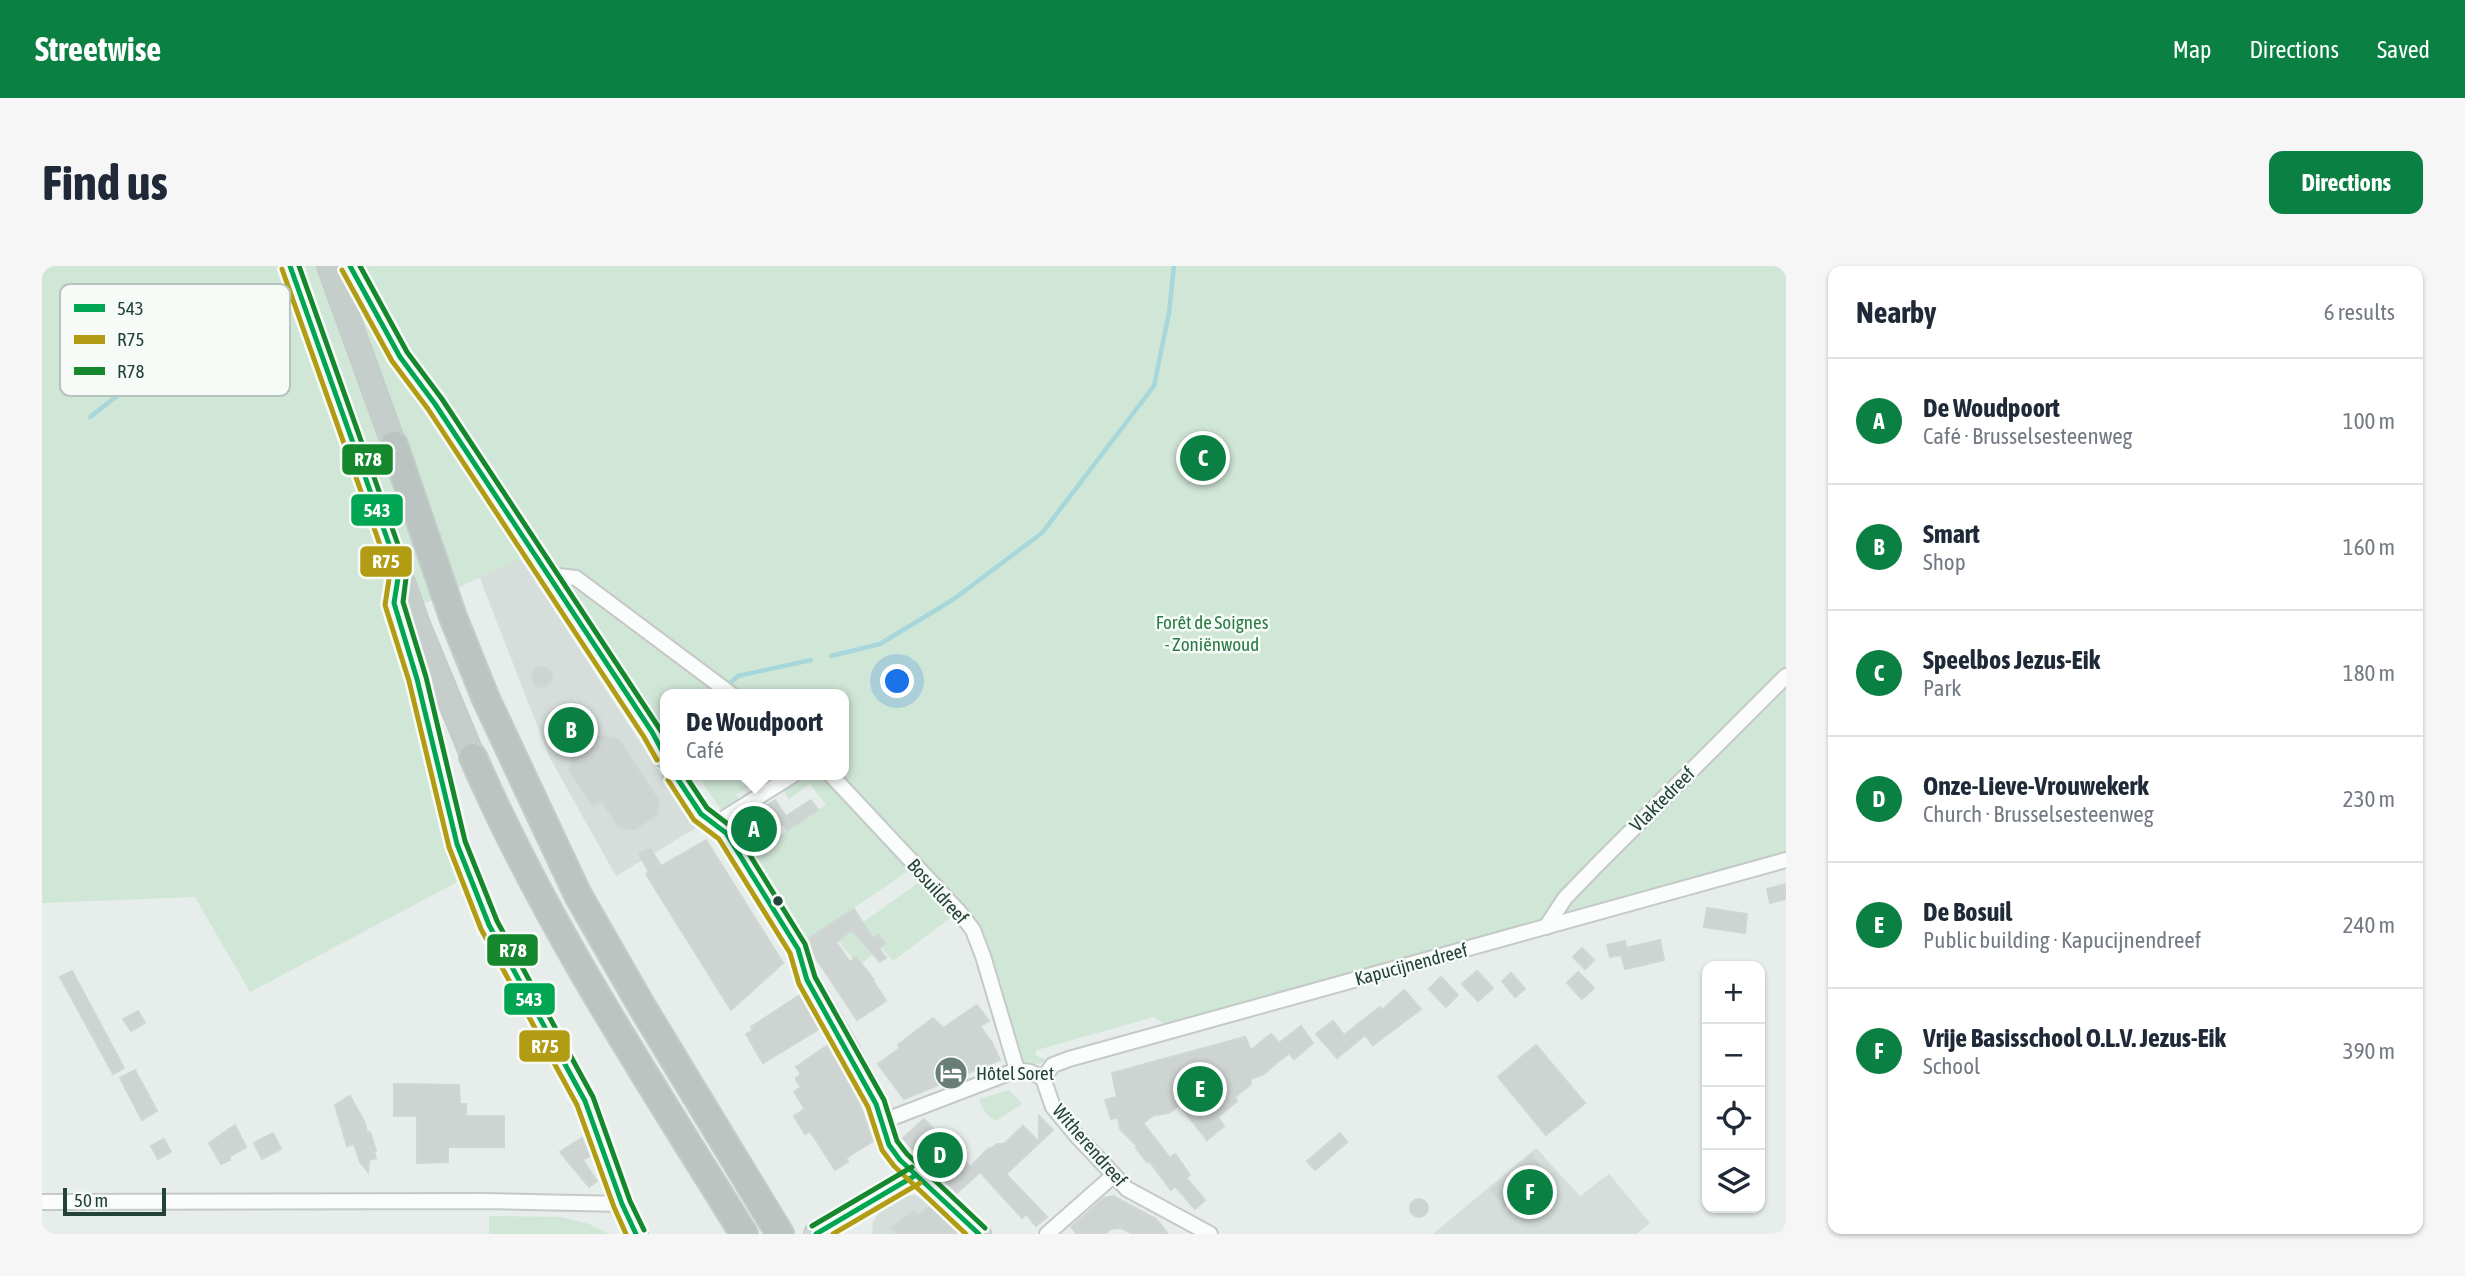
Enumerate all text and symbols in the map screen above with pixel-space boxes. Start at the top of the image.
text: Streetwise [35,30,161,68]
text: Map [2173,36,2211,63]
text: Directions [2249,36,2339,63]
text: Saved [2377,36,2430,63]
button: Directions [2269,151,2423,214]
text: Find us [42,154,168,210]
legend [60,284,290,396]
text: Nearby [1856,295,1936,329]
text: 543 [117,297,144,319]
text: 6 results [2324,299,2395,325]
text: R75 [117,328,144,350]
text: R78 [117,360,144,382]
text: De Woudpoort [1923,393,2060,423]
text: A [1873,408,1885,434]
text: 100 m [2343,408,2395,434]
text: Café · Brusselsesteenweg [1923,423,2132,449]
pin: C [1180,432,1226,484]
line badge: R78 [341,443,394,476]
text: R78 [354,448,382,470]
line badge: 543 [350,493,404,527]
text: 543 [364,499,390,521]
text: Smart [1923,519,1980,549]
text: B [1874,534,1884,560]
text: 160 m [2343,534,2395,560]
line badge: R75 [359,545,413,578]
text: Shop [1923,549,1966,575]
text: R75 [372,550,400,572]
park label: Forêt de Soignes - Zoniënwoud [1156,611,1269,655]
text: Speelbos Jezus-Eik [1923,645,2100,675]
text: C [1874,660,1884,686]
text: 180 m [2343,660,2395,686]
your location [880,664,914,698]
text: Park [1923,675,1961,701]
popup [660,689,849,780]
pin: B [548,704,594,756]
text: De Woudpoort [686,707,823,737]
text: Café [686,737,724,763]
street label: Vlaktedreef [1625,762,1699,836]
text: Onze-Lieve-Vrouwekerk [1923,771,2149,801]
text: D [1873,786,1885,812]
text: 230 m [2343,786,2395,812]
text: Church · Brusselsesteenweg [1923,801,2154,827]
pin: A [731,803,777,855]
street label: Bosuildreef [903,854,973,928]
unlabelled marker [771,894,785,908]
text: De Bosuil [1923,897,2012,927]
text: E [1874,912,1884,938]
text: 240 m [2343,912,2395,938]
text: Public building · Kapucijnendreef [1923,927,2201,953]
line badge: R78 [486,933,539,967]
street label: Kapucijnendreef [1352,938,1470,990]
text: R78 [499,939,527,961]
map controls [1702,961,1765,1213]
button: + [1702,961,1765,1024]
line badge: 543 [503,982,556,1016]
text: 543 [516,988,542,1010]
text: Vrije Basisschool O.L.V. Jezus-Eik [1923,1023,2226,1053]
button: − [1702,1024,1765,1087]
line badge: R75 [518,1029,571,1063]
text: R75 [531,1035,559,1057]
text: F [1874,1038,1884,1064]
text: 390 m [2343,1038,2395,1064]
text: School [1923,1053,1980,1079]
hotel icon: Hôtel Soret [932,1054,970,1092]
place label: Hôtel Soret [976,1062,1054,1084]
pin: E [1177,1063,1223,1115]
button: locate [1702,1087,1765,1150]
street label: Witherendreef [1048,1099,1132,1191]
pin: D [917,1129,963,1181]
button: layers [1702,1150,1765,1213]
pin: F [1507,1166,1553,1218]
scale bar [63,1185,166,1217]
text: 50 m [74,1189,108,1211]

